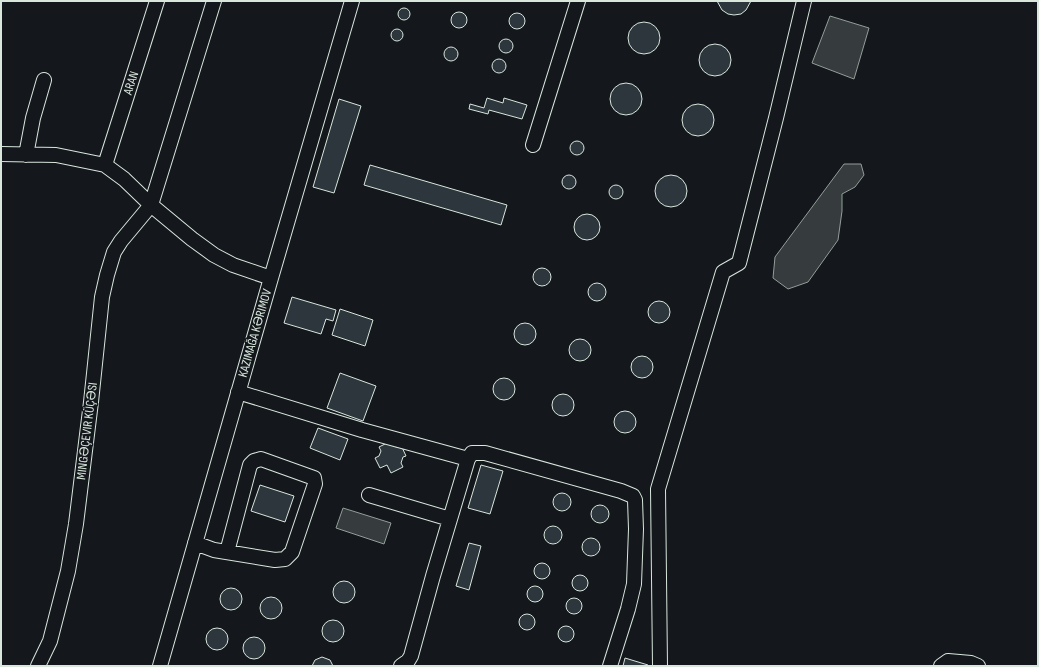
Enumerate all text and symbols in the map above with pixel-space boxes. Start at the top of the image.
street label: ARAN [119,69,142,98]
street label: KAZIMAĞA KƏRIMOV [235,287,275,379]
street label: MINGƏÇEVIR KÜÇƏSI [72,381,101,481]

